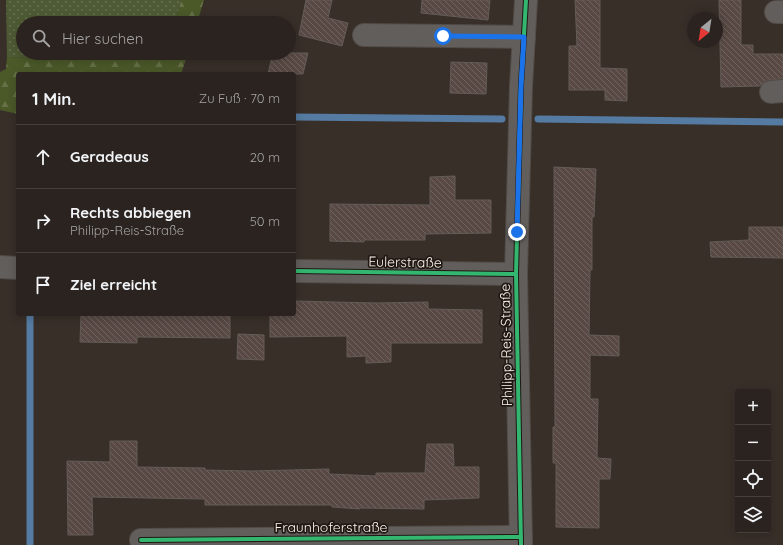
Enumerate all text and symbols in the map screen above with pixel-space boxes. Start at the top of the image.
north arrow [687,12,723,48]
search box [16,16,296,60]
icon: search [30,27,52,49]
route start [434,27,452,45]
text: Hier suchen [62,29,143,48]
text: 1 Min. [32,88,76,109]
text: Zu Fuß · 70 m [199,90,280,106]
icon: ahead [32,146,54,168]
text: Geradeaus [70,147,149,166]
text: 20 m [250,149,280,165]
text: Rechts abbiegen [70,203,191,222]
icon: right [32,210,54,232]
text: 50 m [250,213,280,229]
text: Philipp-Reis-Straße [70,222,184,238]
route end [508,223,526,241]
street label: Eulerstraße [368,252,442,272]
icon: arrive [32,274,54,296]
text: Ziel erreicht [70,275,157,294]
street label: Philipp-Reis-Straße [496,283,516,407]
map controls [735,389,771,533]
button: + [735,389,771,425]
button: − [735,425,771,461]
button: locate [735,461,771,497]
button: layers [735,497,771,533]
street label: Fraunhoferstraße [274,518,388,536]

